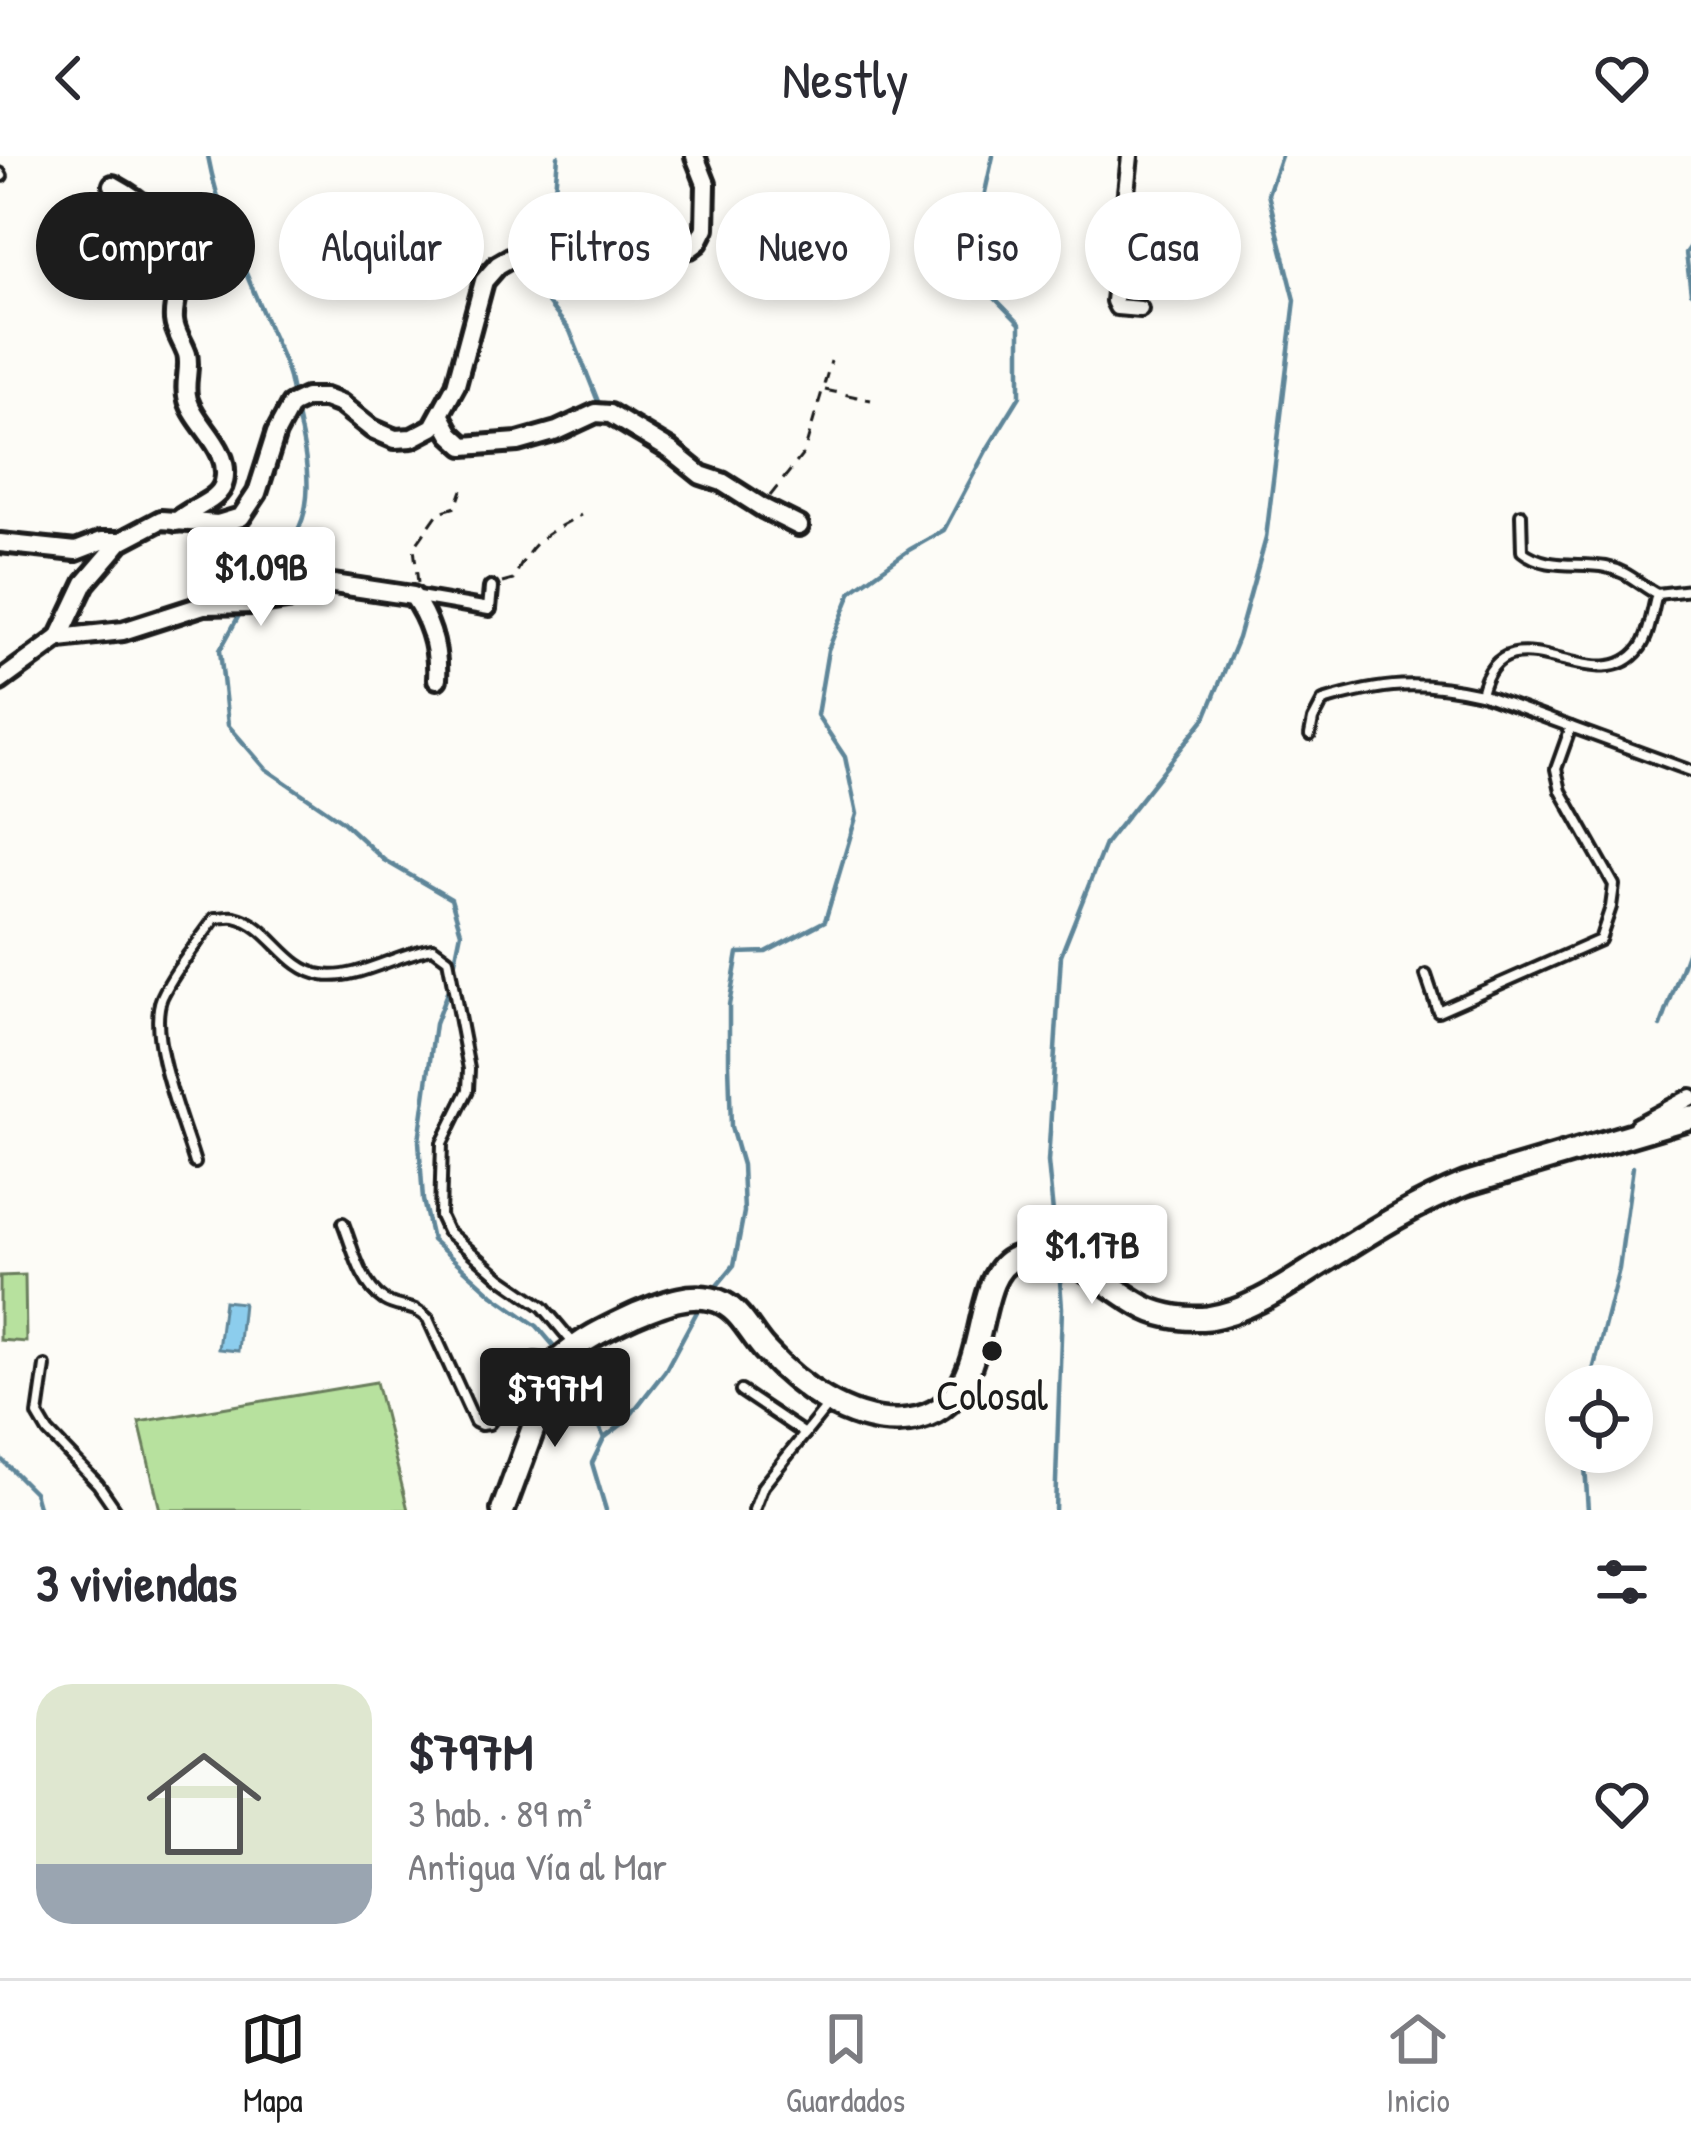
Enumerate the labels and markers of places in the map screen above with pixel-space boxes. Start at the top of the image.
pin: $1.09B [163,527,359,629]
pin: $1.17B [994,1205,1190,1307]
marker: Colosal [979,1338,1005,1364]
pin: $797M [471,1348,639,1450]
place label: Colosal [936,1366,1049,1423]

